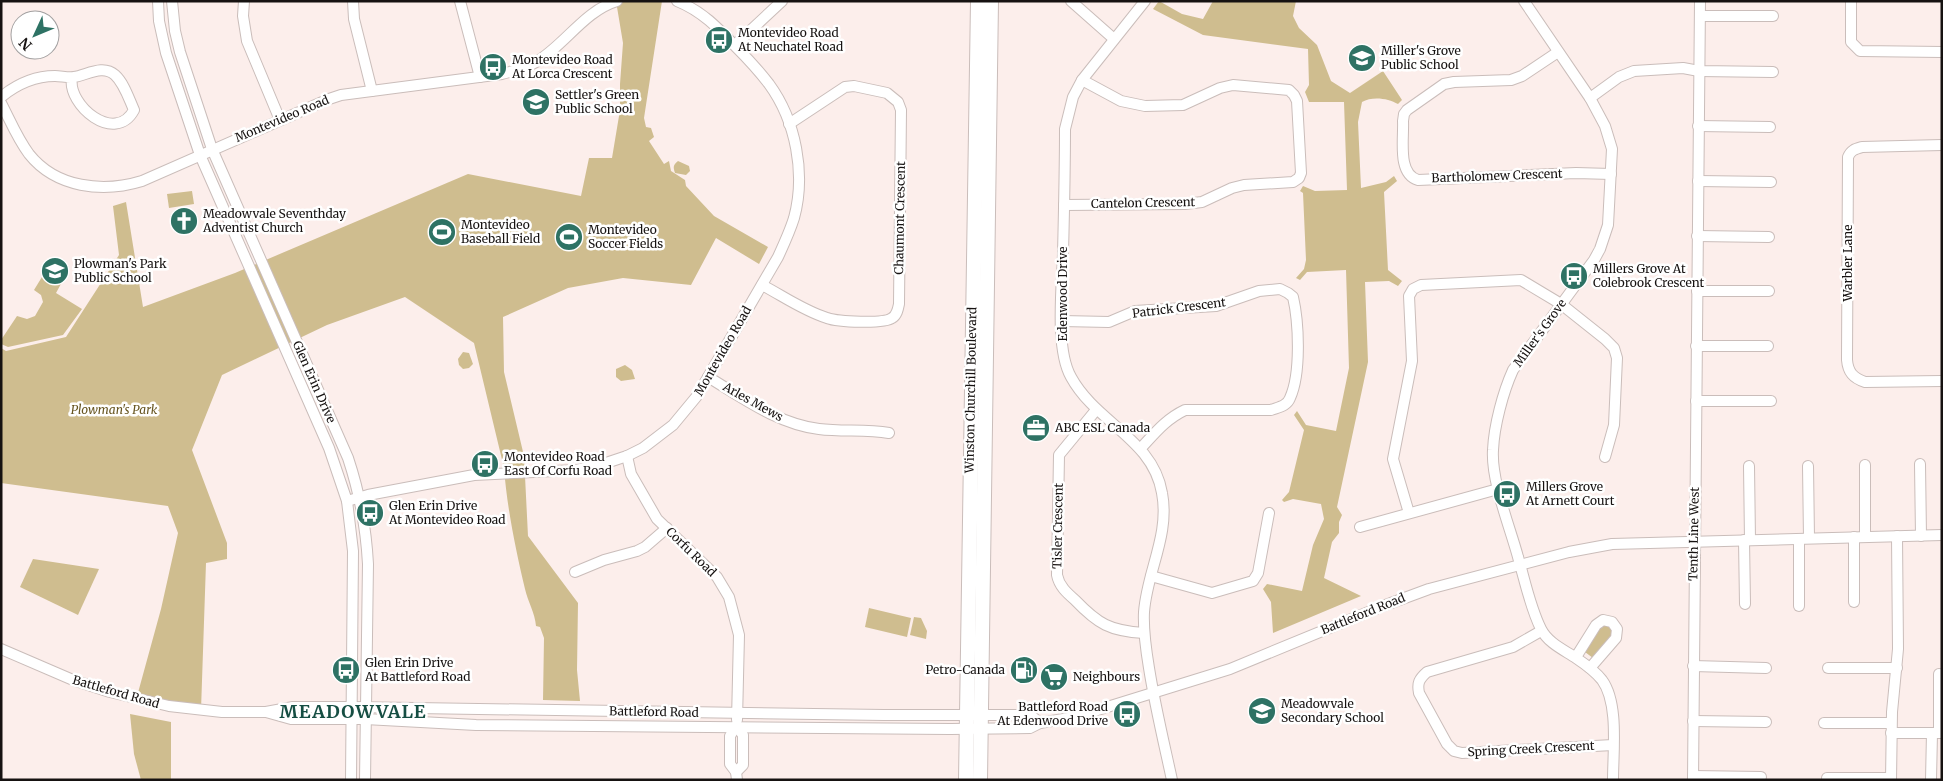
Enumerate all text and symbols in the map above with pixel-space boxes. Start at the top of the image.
north arrow [10,10,60,60]
bus stop icon: Montevideo Road At Neuchatel Road [704,25,734,55]
place label: Montevideo Road At Neuchatel Road [737,25,843,54]
text: N [15,34,36,54]
school or university icon: Miller's Grove Public School [1347,43,1377,73]
place label: Miller's Grove Public School [1381,43,1461,72]
bus stop icon: Montevideo Road At Lorca Crescent [478,52,508,82]
place label: Montevideo Road At Lorca Crescent [511,52,613,81]
school or university icon: Settler's Green Public School [521,87,551,117]
place label: Settler's Green Public School [555,87,639,116]
street label: Montevideo Road [232,92,331,145]
street label: Chaumont Crescent [891,161,908,275]
street label: Bartholomew Crescent [1431,166,1563,185]
street label: Cantelon Crescent [1091,194,1195,211]
church icon: Meadowvale Seventhday Adventist Church [169,206,199,236]
place label: Meadowvale Seventhday Adventist Church [202,206,346,235]
sports icon: Montevideo Baseball Field [427,217,457,247]
place label: Montevideo Baseball Field [461,217,540,246]
sports icon: Montevideo Soccer Fields [554,222,584,252]
place label: Montevideo Soccer Fields [588,222,663,251]
street label: Warbler Lane [1840,225,1855,302]
street label: Edenwood Drive [1055,247,1070,341]
school or university icon: Plowman's Park Public School [40,256,70,286]
place label: Plowman's Park Public School [74,256,167,285]
bus stop icon: Millers Grove At Colebrook Crescent [1559,261,1589,291]
place label: Millers Grove At Colebrook Crescent [1593,261,1704,290]
street label: Patrick Crescent [1131,294,1227,321]
street label: Miller's Grove [1510,296,1569,369]
street label: Montevideo Road [691,303,754,398]
street label: Winston Churchill Boulevard [962,307,979,474]
street label: Glen Erin Drive [290,338,339,425]
street label: Arles Mews [720,378,786,424]
park label: Plowman's Park [71,402,158,417]
office icon: ABC ESL Canada [1021,413,1051,443]
place label: ABC ESL Canada [1054,420,1151,435]
bus stop icon: Montevideo Road East Of Corfu Road [470,449,500,479]
place label: Montevideo Road East Of Corfu Road [504,449,612,478]
bus stop icon: Millers Grove At Arnett Court [1492,479,1522,509]
place label: Millers Grove At Arnett Court [1525,479,1615,508]
street label: Tisler Crescent [1049,483,1066,569]
street label: Tenth Line West [1685,487,1702,581]
bus stop icon: Glen Erin Drive At Montevideo Road [355,498,385,528]
place label: Glen Erin Drive At Montevideo Road [388,498,506,527]
street label: Corfu Road [663,524,720,579]
street label: Battleford Road [1318,590,1407,637]
bus stop icon: Glen Erin Drive At Battleford Road [331,655,361,685]
place label: Glen Erin Drive At Battleford Road [364,655,470,684]
fuel station icon: Petro-Canada [1009,655,1039,685]
place label: Petro-Canada [926,662,1006,677]
supermarket icon: Neighbours [1039,662,1069,692]
place label: Neighbours [1073,669,1140,684]
street label: Battleford Road [71,672,161,711]
school or university icon: Meadowvale Secondary School [1247,696,1277,726]
place label: Meadowvale Secondary School [1281,696,1384,725]
place label: Battleford Road At Edenwood Drive [996,699,1108,728]
bus stop icon: Battleford Road At Edenwood Drive [1112,699,1142,729]
district label: MEADOWVALE [280,700,426,723]
street label: Battleford Road [609,703,699,720]
street label: Spring Creek Crescent [1467,738,1595,759]

